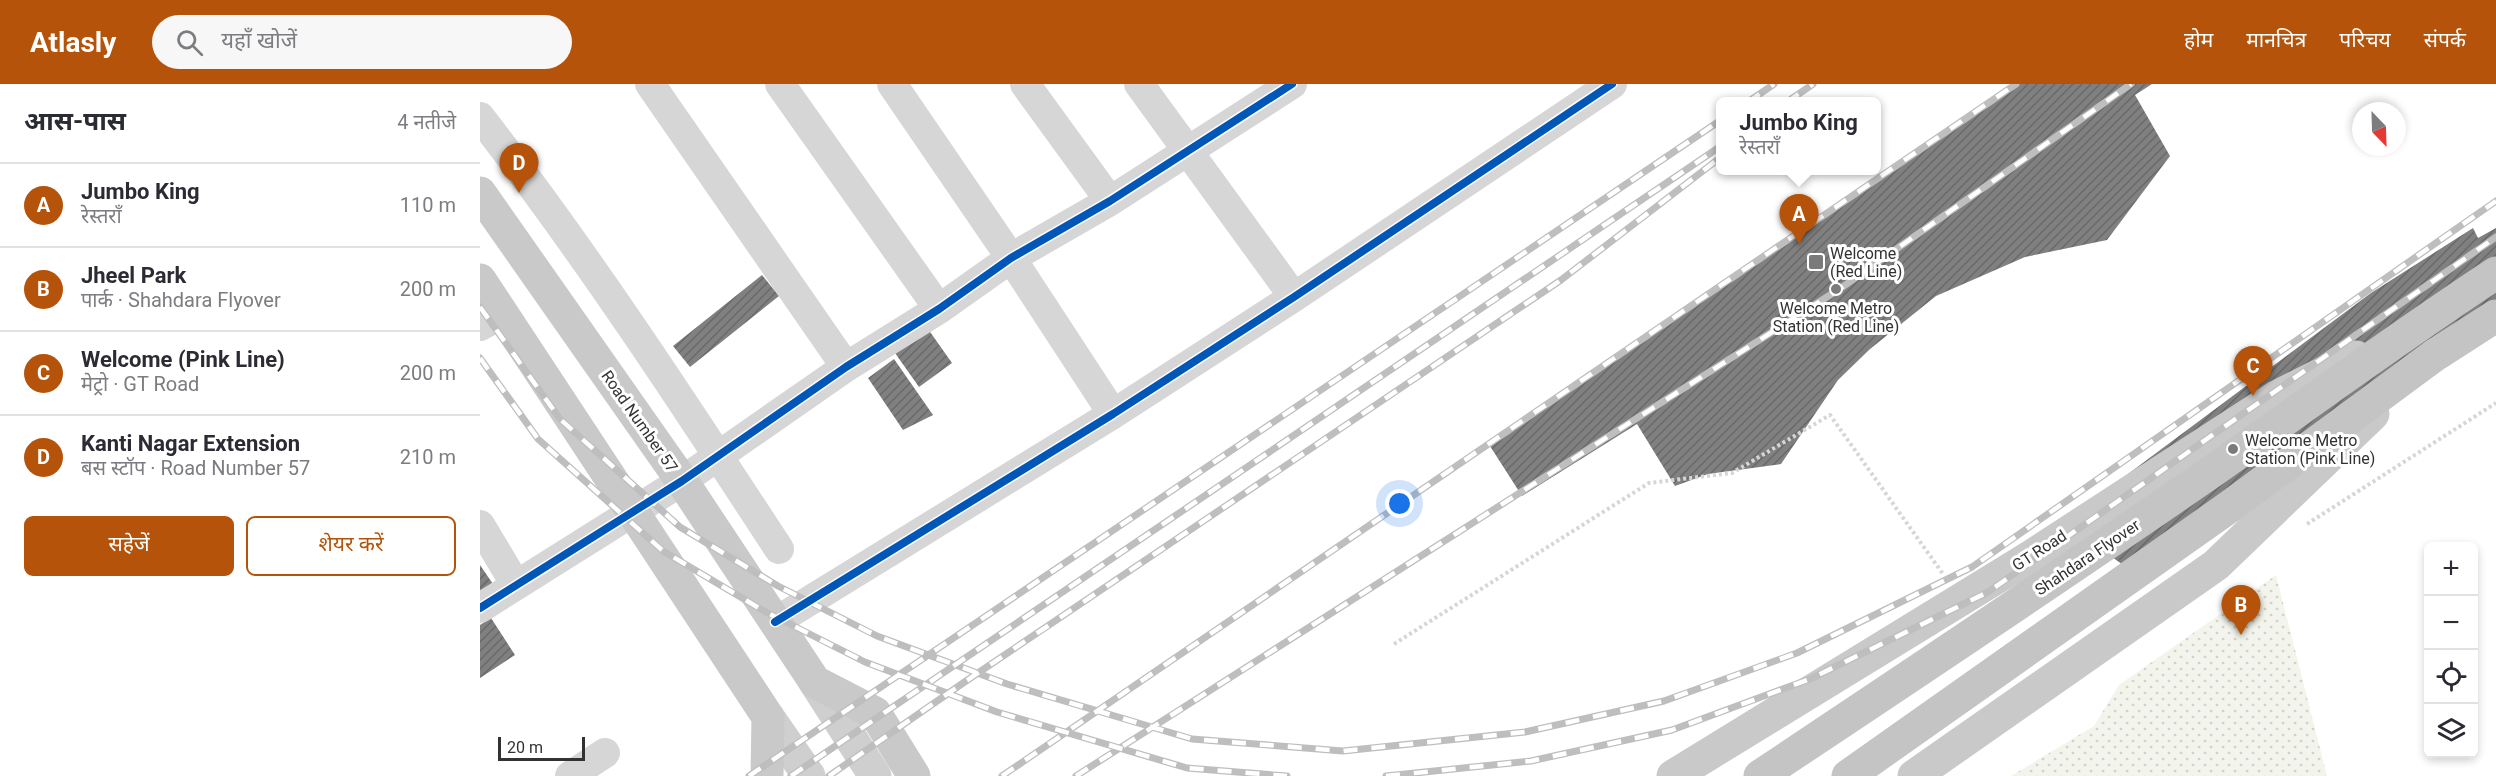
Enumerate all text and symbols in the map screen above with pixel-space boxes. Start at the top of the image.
search box [152,15,572,69]
text: Atlasly [30,26,116,59]
icon: search [173,26,206,59]
text: यहाँ खोजें [221,28,297,53]
text: होम [2184,28,2213,52]
text: मानचित्र [2246,28,2306,52]
text: परिचय [2339,28,2391,52]
text: संपर्क [2424,28,2466,52]
popup [1716,97,1881,175]
north arrow [2352,102,2406,156]
text: आस-पास [24,106,126,136]
text: 4 नतीजे [397,110,456,134]
text: Jumbo King [1739,110,1858,135]
text: रेस्तराँ [1739,135,1780,159]
pin: D [500,144,538,193]
text: Jumbo King [81,179,200,204]
text: A [37,193,50,217]
text: 110 m [400,193,456,217]
pin: A [1780,194,1818,244]
text: रेस्तराँ [81,204,122,228]
place label: Welcome (Red Line) [1830,244,1902,281]
marker: Welcome (Red Line) [1807,253,1825,271]
text: Jheel Park [81,263,186,288]
text: B [37,277,50,301]
text: 200 m [400,277,456,301]
marker: Welcome Metro Station (Red Line) [1829,282,1843,296]
text: पार्क · Shahdara Flyover [81,288,281,312]
place label: Welcome Metro Station (Red Line) [1773,299,1899,336]
pin: C [2234,346,2272,396]
text: Welcome (Pink Line) [81,347,285,372]
text: C [37,361,50,385]
text: 200 m [400,361,456,385]
street label: Road Number 57 [597,367,682,476]
text: मेट्रो · GT Road [81,372,199,396]
text: Kanti Nagar Extension [81,431,300,456]
place label: Welcome Metro Station (Pink Line) [2245,431,2375,468]
marker: Welcome Metro Station (Pink Line) [2226,442,2240,456]
text: D [37,445,50,469]
text: 210 m [400,445,456,469]
text: बस स्टॉप · Road Number 57 [81,456,310,480]
your location [1385,489,1414,518]
street label: Shahdara Flyover [2031,515,2144,599]
button: सहेजें [24,516,234,576]
button: शेयर करें [246,516,456,576]
street label: GT Road [2009,526,2070,575]
map controls [2424,542,2478,758]
button: + [2424,542,2478,596]
pin: B [2222,586,2260,635]
button: − [2424,596,2478,650]
button: locate [2424,650,2478,704]
button: layers [2424,704,2478,758]
scale bar [498,734,585,762]
text: 20 m [507,738,543,757]

